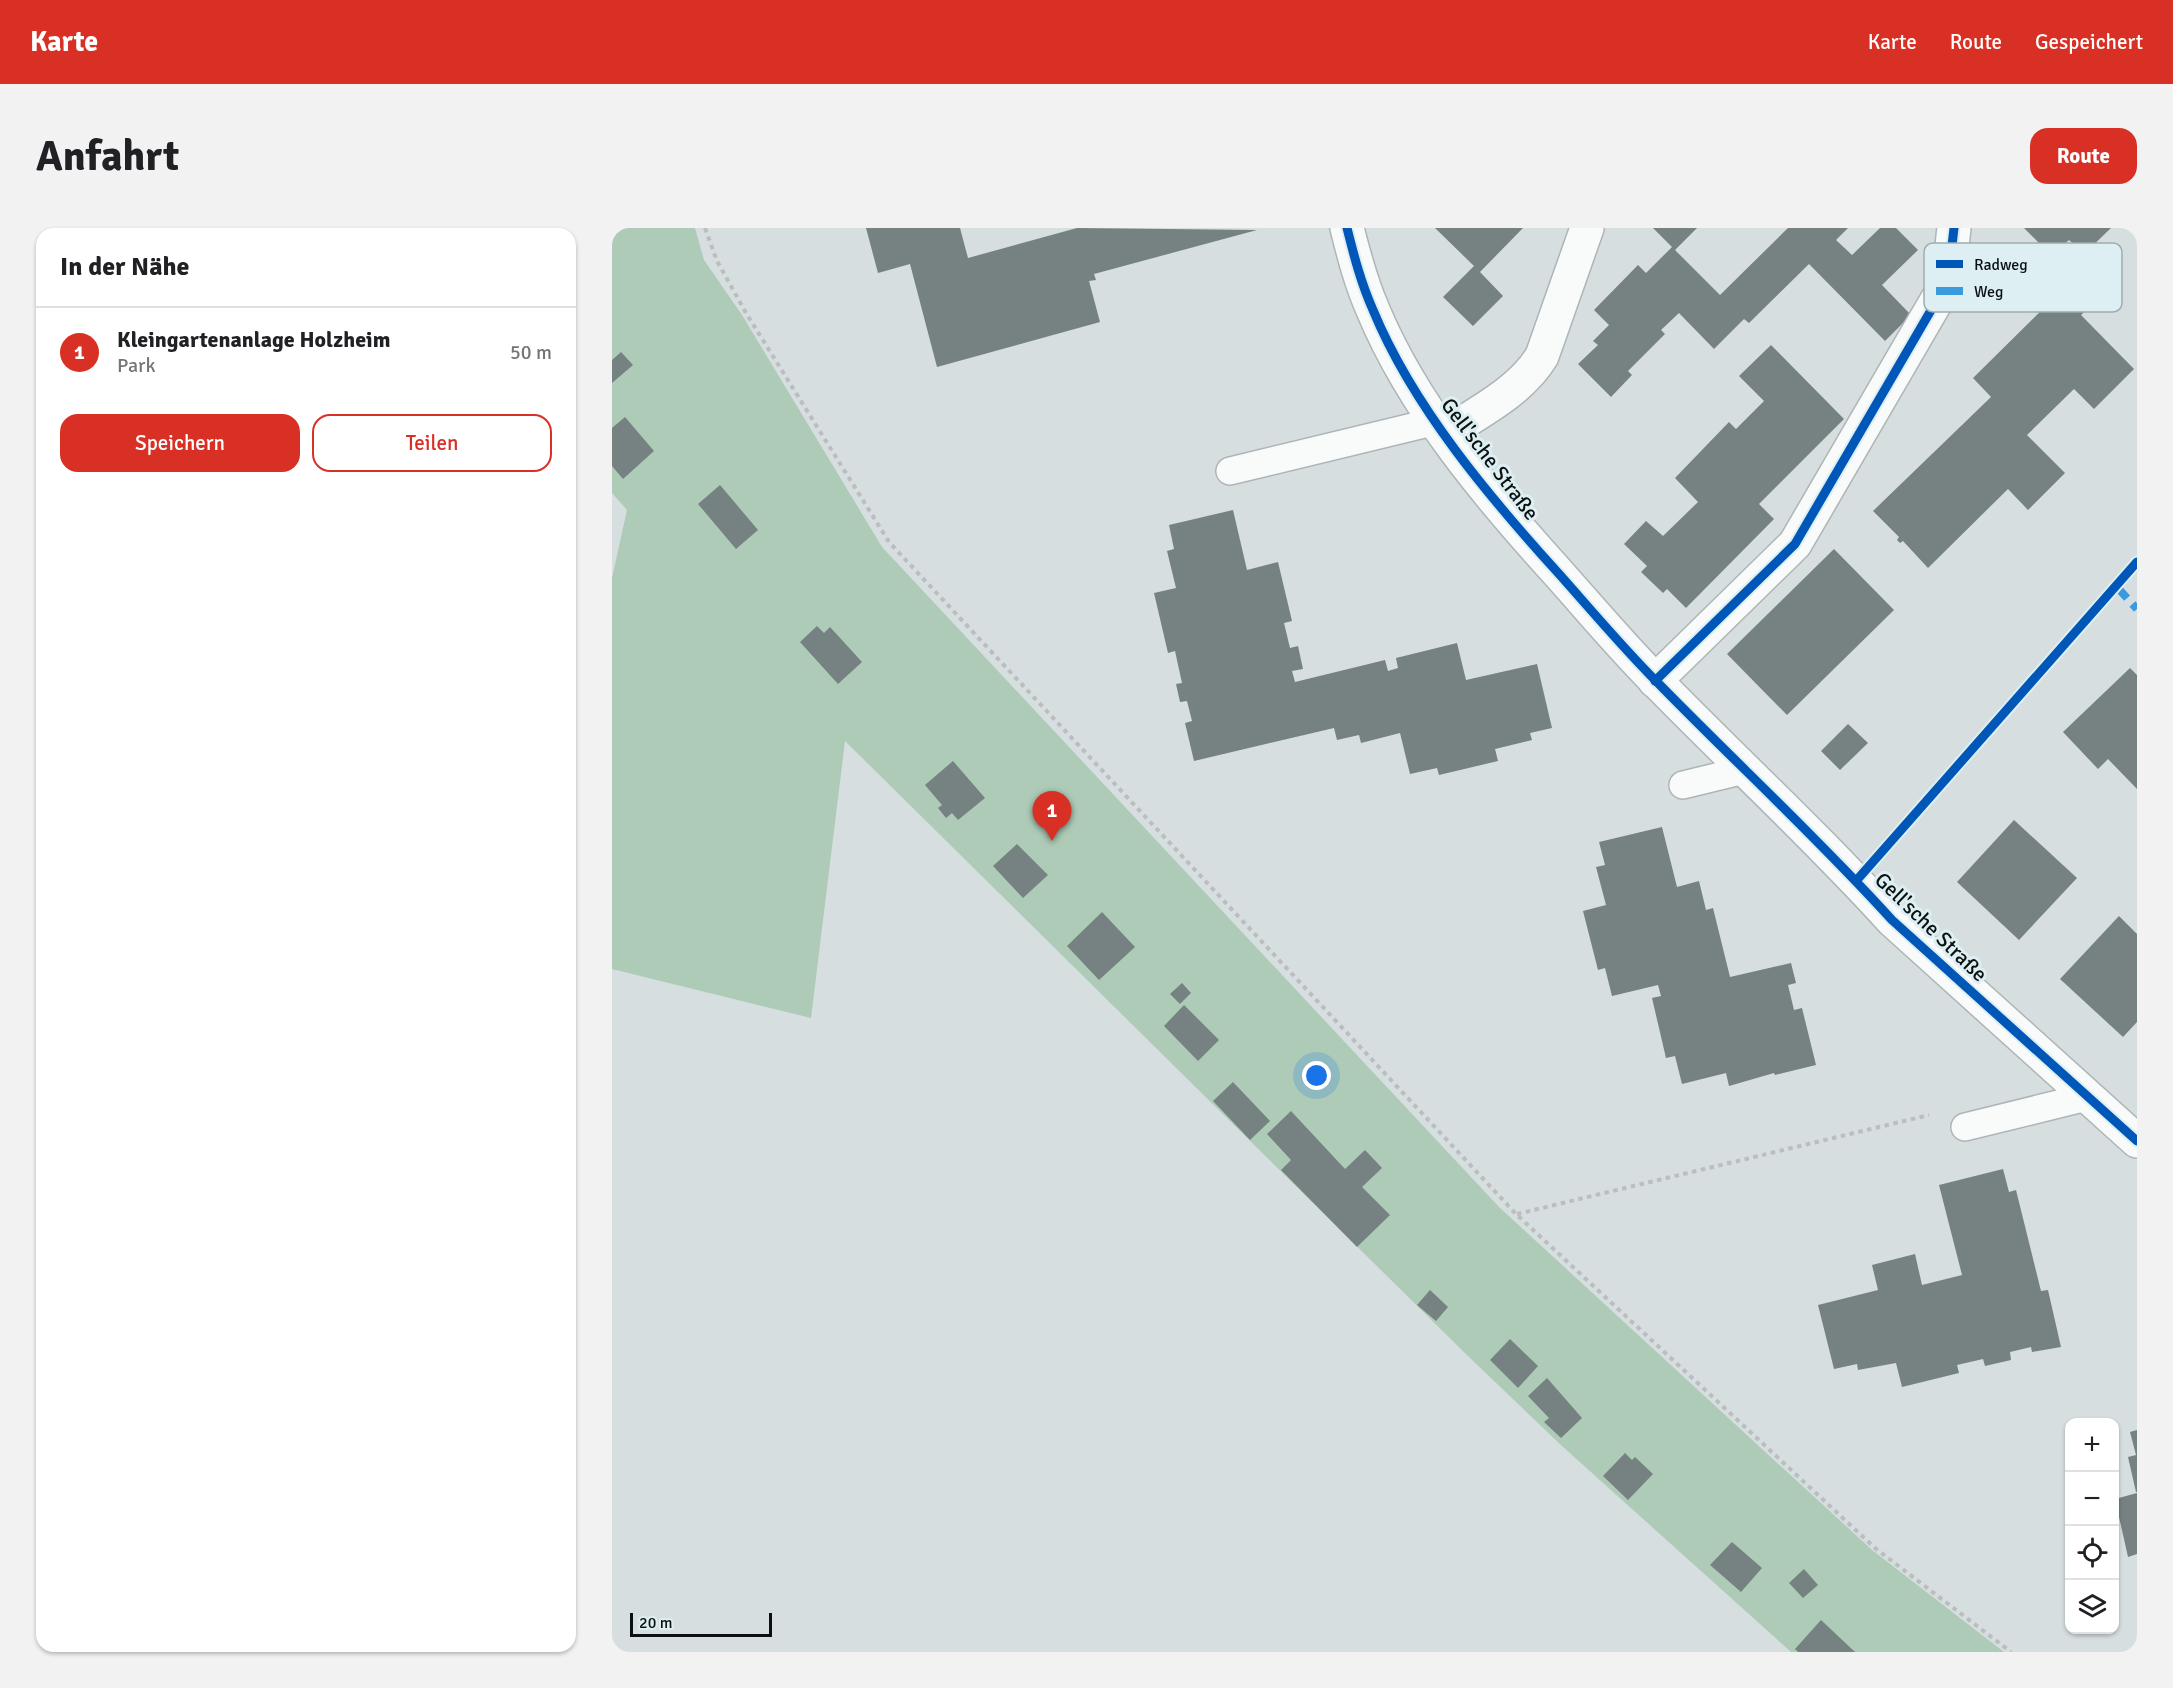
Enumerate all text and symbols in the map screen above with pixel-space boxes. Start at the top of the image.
text: Karte [30,25,98,59]
text: Karte [1868,29,1917,55]
text: Route [1950,29,2002,55]
text: Gespeichert [2035,29,2143,55]
button: Route [2030,128,2137,184]
text: Anfahrt [36,131,179,182]
legend [1924,243,2122,312]
text: In der Nähe [60,251,190,283]
text: Radweg [1974,255,2028,275]
text: Weg [1974,282,2003,302]
text: Kleingartenanlage Holzheim [117,326,390,353]
text: 1 [74,340,85,365]
text: 50 m [510,340,552,365]
text: Park [117,353,155,378]
street label: Gell'sche Straße [1436,393,1544,525]
button: Speichern [60,414,300,472]
button: Teilen [312,414,552,472]
pin: 1 [1032,792,1072,841]
street label: Gell'sche Straße [1869,867,1993,987]
your location [1302,1061,1331,1090]
map controls [2065,1418,2119,1634]
button: + [2065,1418,2119,1472]
button: − [2065,1472,2119,1526]
button: locate [2065,1526,2119,1580]
button: layers [2065,1580,2119,1634]
scale bar [630,1610,772,1638]
text: 20 m [639,1613,673,1633]

